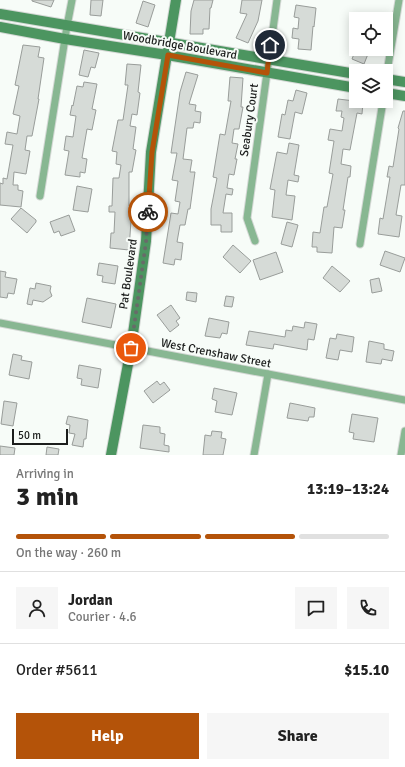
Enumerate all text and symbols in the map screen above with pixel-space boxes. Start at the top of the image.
map controls [349,12,393,108]
button: locate [349,12,393,56]
street label: Woodbridge Boulevard [122,28,238,63]
pin [253,28,287,62]
icon: home [259,34,281,56]
button: layers [349,64,393,108]
street label: Seabury Court [237,83,262,157]
courier [128,192,168,232]
icon: bike [137,201,159,223]
street label: Pat Boulevard [116,238,141,310]
pin [114,331,148,365]
street label: West Crenshaw Street [159,335,272,372]
icon: bag [120,337,142,359]
scale bar [12,427,68,446]
text: 50 m [18,429,41,442]
text: Arriving in [16,466,74,482]
text: 13:19–13:24 [307,480,389,498]
text: 3 min [16,481,79,513]
text: On the way · 260 m [16,545,121,561]
button: person [16,587,58,629]
button: chat [295,587,337,629]
button: phone [347,587,389,629]
text: Jordan [68,591,113,609]
text: Courier · 4.6 [68,609,137,625]
text: Order #5611 [16,661,98,679]
text: $15.10 [344,661,389,679]
button: Help [16,713,199,759]
button: Share [207,713,389,759]

